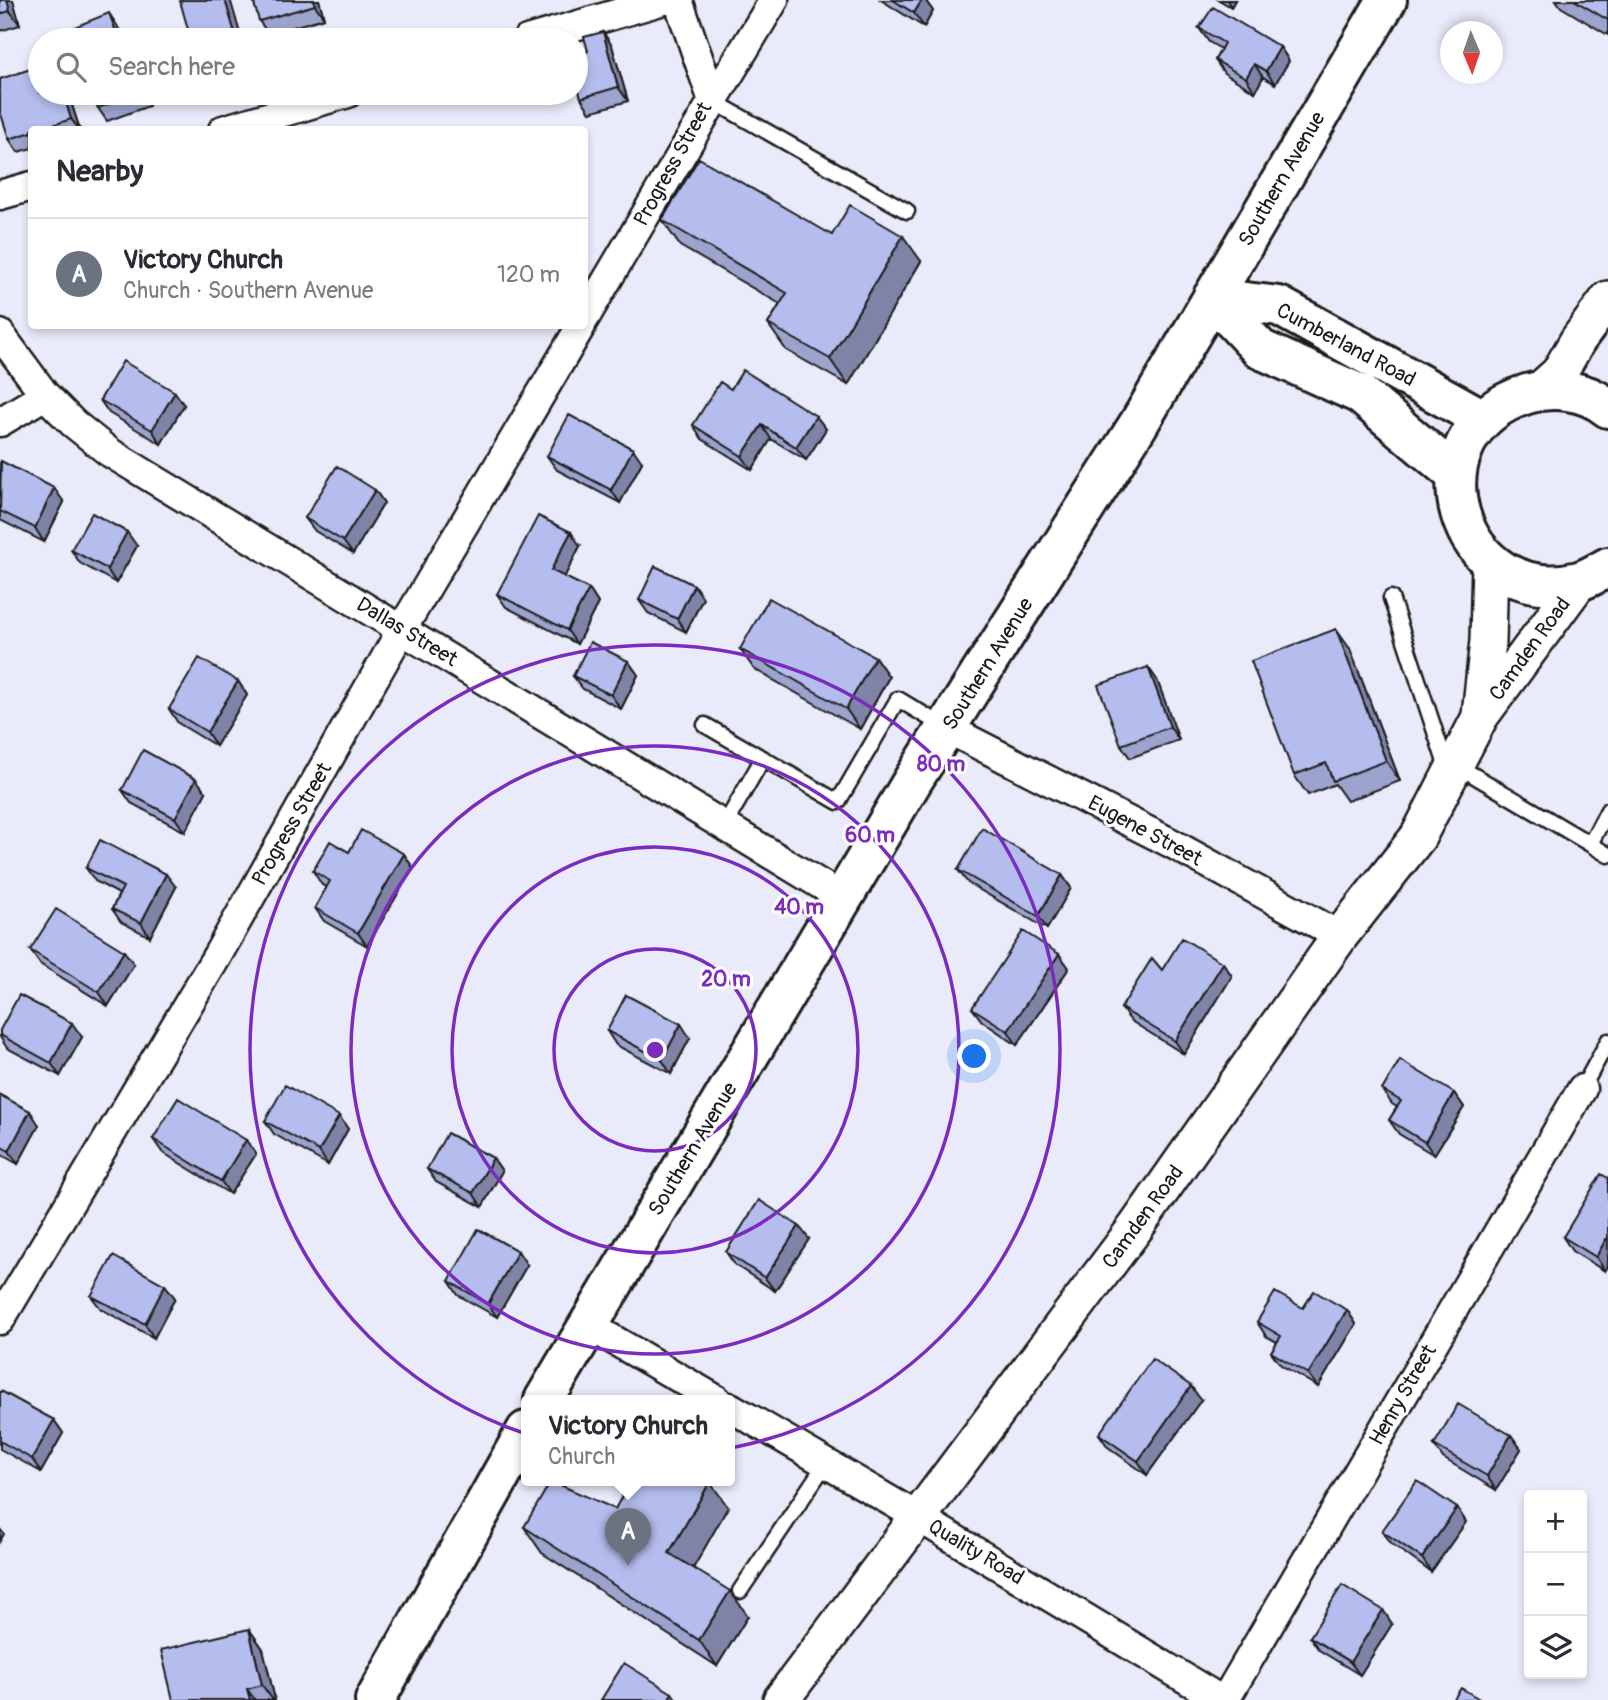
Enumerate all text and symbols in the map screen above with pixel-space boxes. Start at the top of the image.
north arrow [1440,21,1503,84]
search box [28,28,588,105]
icon: search [52,48,90,86]
text: Search here [108,51,235,83]
street label: Progress Street [628,97,718,231]
street label: Southern Avenue [1232,106,1332,251]
text: Nearby [56,153,143,190]
text: Victory Church [123,244,283,276]
text: A [72,260,86,289]
text: 120 m [497,260,560,289]
text: Church · Southern Avenue [123,276,373,305]
street label: Cumberland Road [1272,297,1420,393]
street label: Dallas Street [351,591,463,673]
street label: Southern Avenue [936,592,1040,735]
street label: Camden Road [1483,592,1577,706]
text: 80 m [917,751,965,778]
street label: Progress Street [246,757,338,890]
street label: Eugene Street [1083,790,1207,873]
text: 60 m [845,822,895,849]
text: 40 m [774,894,824,921]
text: 20 m [701,966,751,993]
centre of rings [643,1038,667,1062]
your location [957,1039,991,1073]
street label: Southern Avenue [642,1077,744,1221]
street label: Camden Road [1096,1160,1190,1274]
street label: Henry Street [1363,1339,1443,1450]
popup [521,1395,735,1486]
text: Victory Church [548,1410,708,1442]
text: Church [548,1442,615,1471]
map controls [1524,1490,1587,1679]
button: + [1524,1490,1587,1553]
pin: A [605,1508,651,1566]
street label: Quality Road [923,1513,1029,1591]
button: − [1524,1553,1587,1616]
button: layers [1524,1616,1587,1679]

